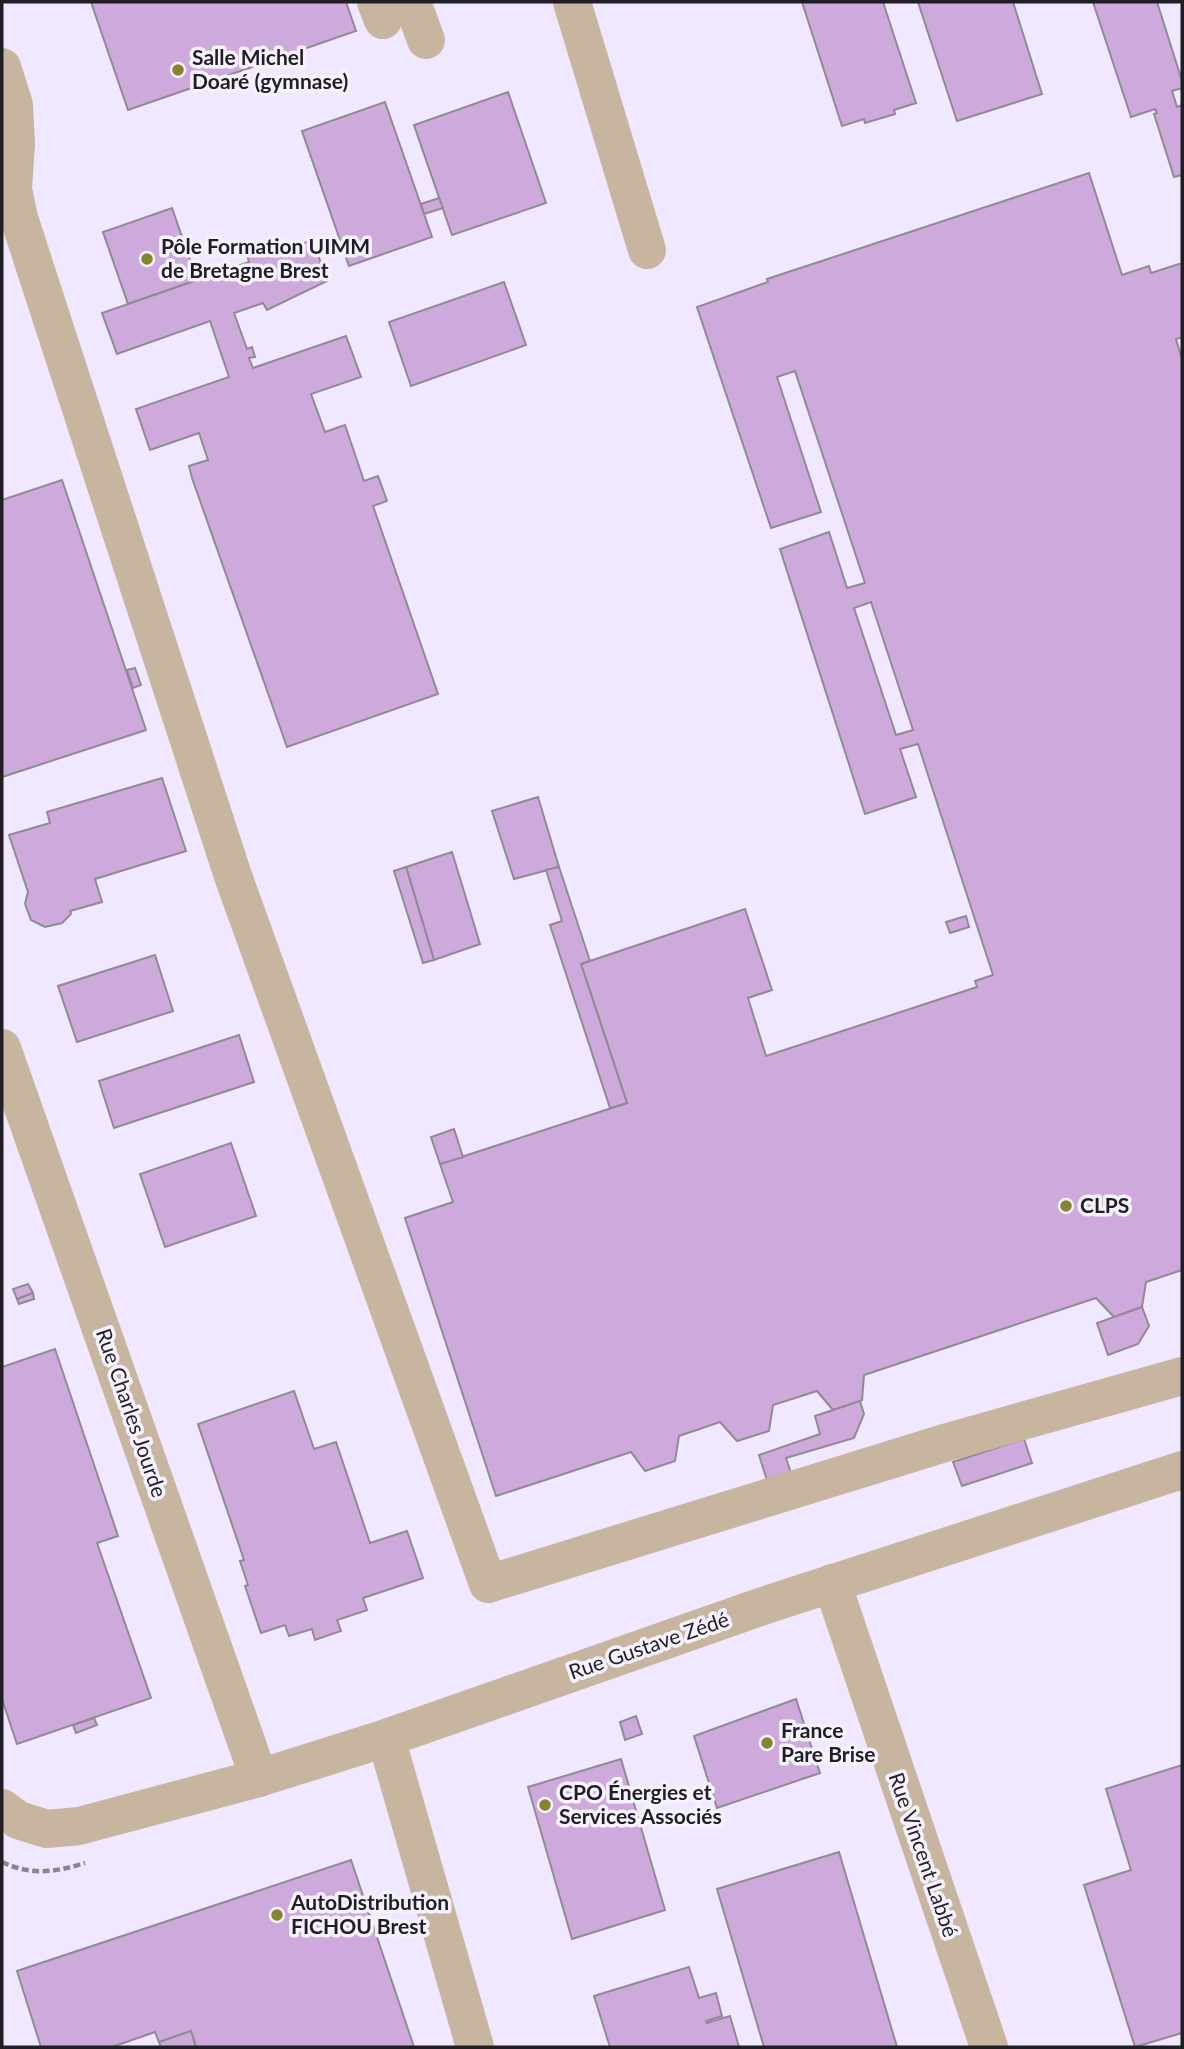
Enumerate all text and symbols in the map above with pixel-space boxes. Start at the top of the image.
place label: Salle Michel Doaré (gymnase) [192,44,348,93]
marker: Salle Michel Doaré (gymnase) [170,62,186,78]
place label: Pôle Formation UIMM de Bretagne Brest [161,233,370,282]
marker: Pôle Formation UIMM de Bretagne Brest [139,251,155,267]
place label: CLPS [1080,1192,1129,1217]
marker: CLPS [1058,1198,1074,1214]
street label: Rue Charles Jourde [92,1325,173,1500]
street label: Rue Gustave Zédé [565,1605,732,1684]
place label: France Pare Brise [781,1717,875,1766]
marker: France Pare Brise [759,1735,775,1751]
street label: Rue Vincent Labbé [885,1769,964,1940]
place label: CPO Énergies et Services Associés [559,1779,722,1828]
marker: CPO Énergies et Services Associés [537,1797,553,1813]
place label: AutoDistribution FICHOU Brest [290,1889,449,1938]
marker: AutoDistribution FICHOU Brest [269,1907,285,1923]

